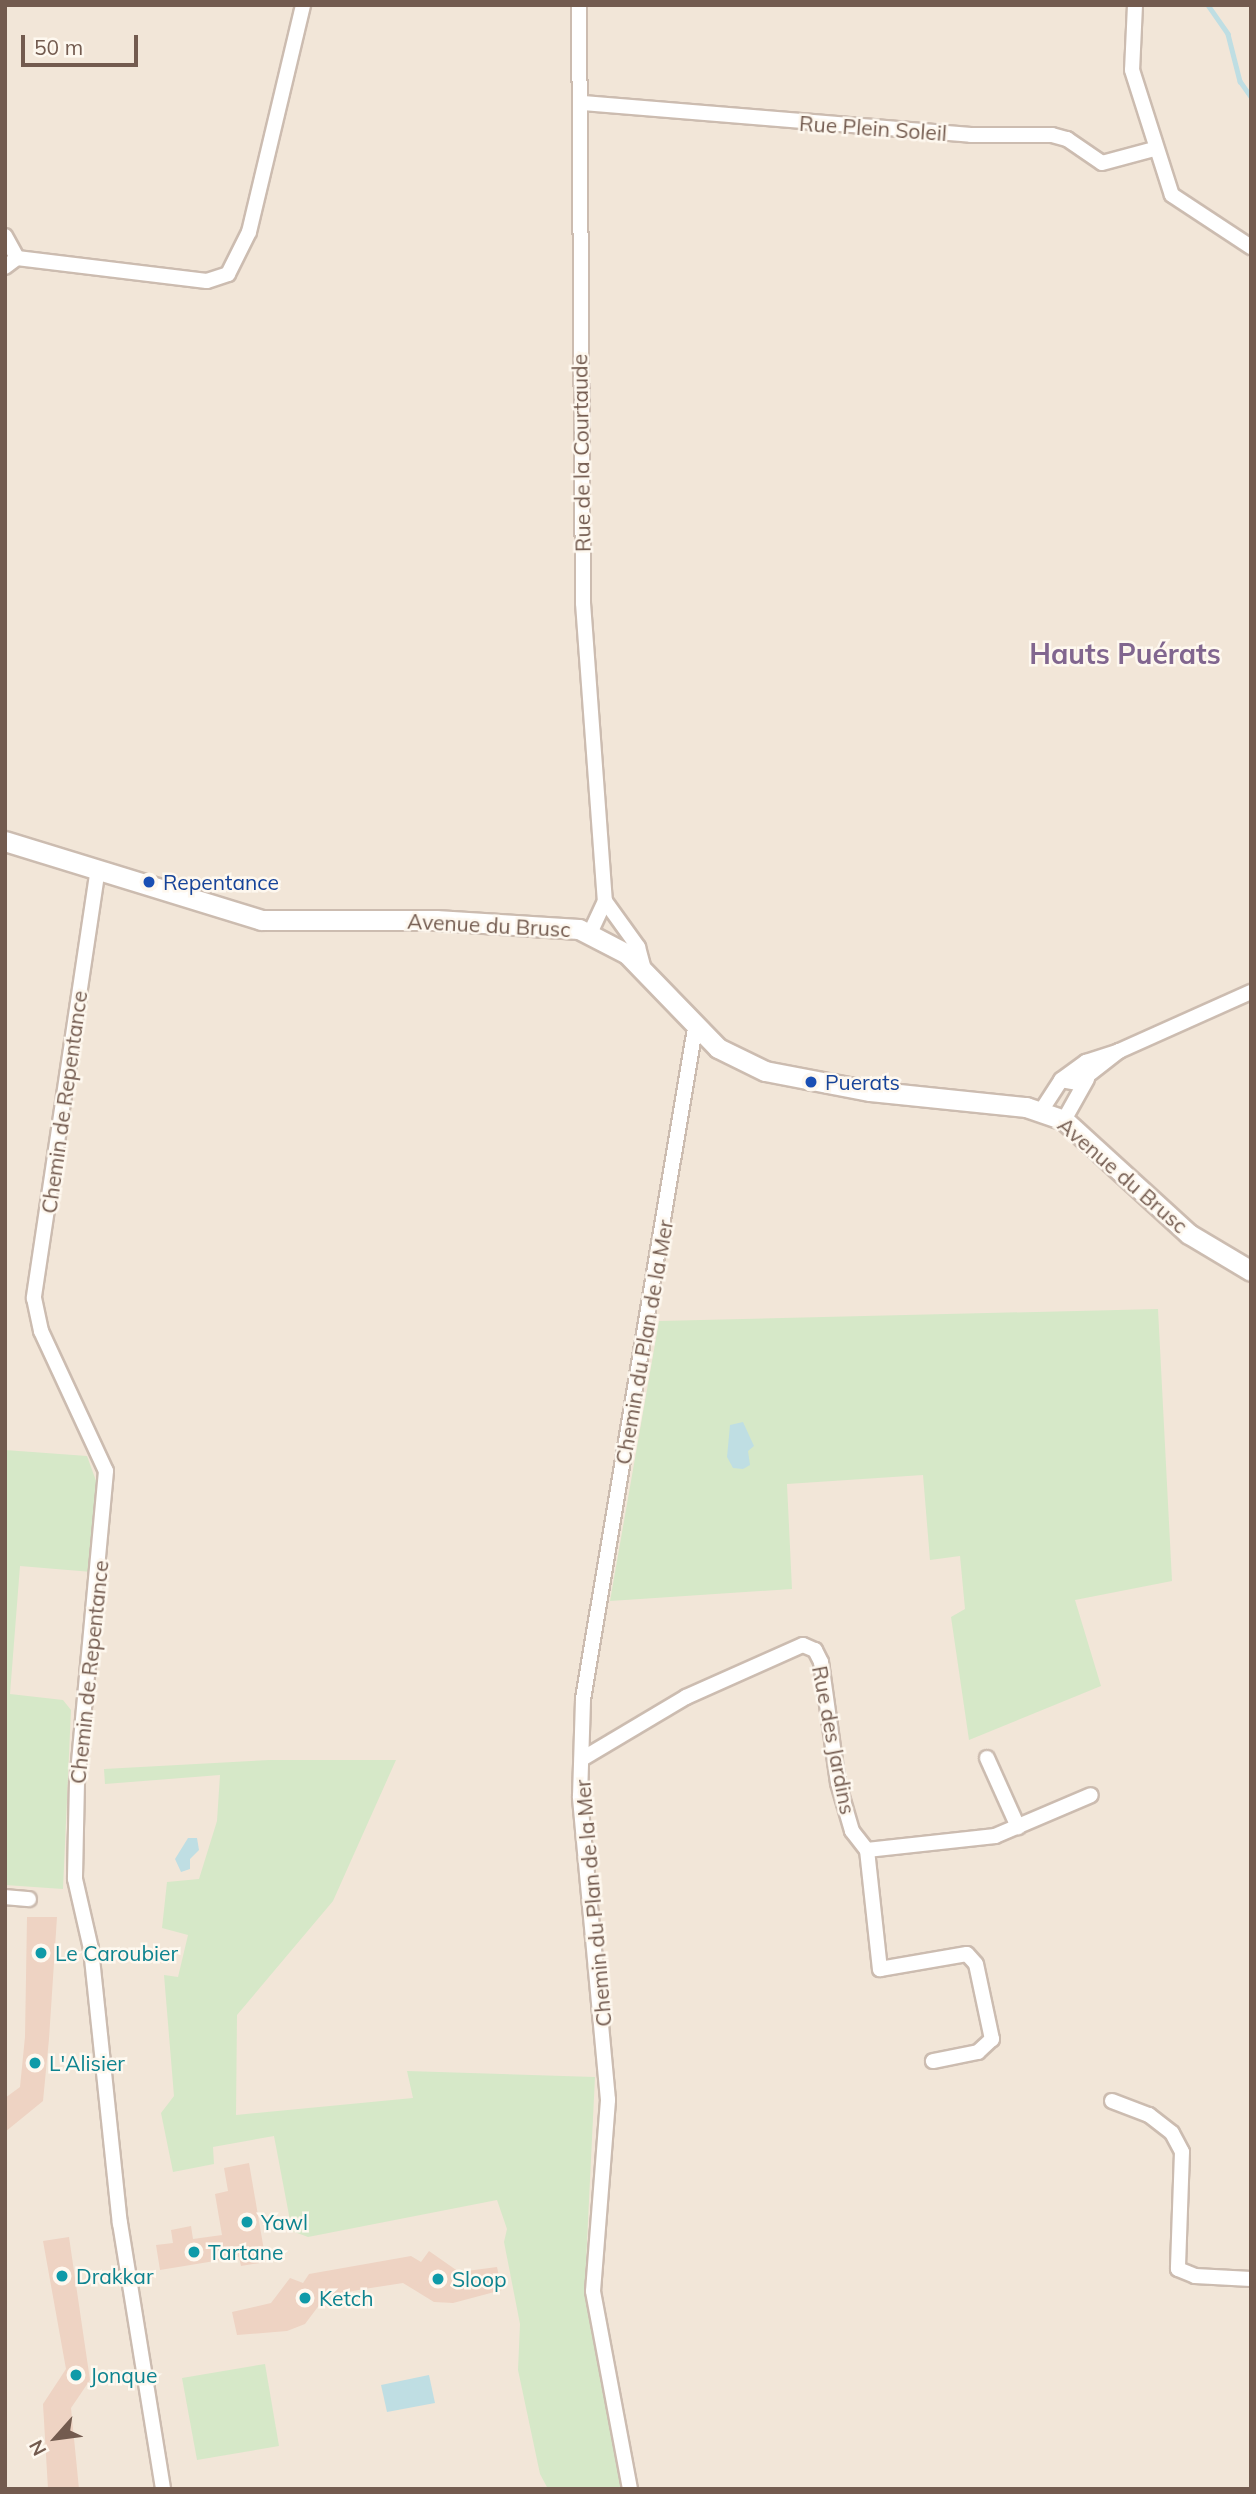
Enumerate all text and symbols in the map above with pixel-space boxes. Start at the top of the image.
scale bar [24,21,142,65]
text: 50 m [34,34,83,60]
street label: Rue Plein Soleil [798,110,948,146]
street label: Rue de la Courtaude [567,354,595,552]
district label: Hauts Puérats [1029,637,1221,671]
place label: Repentance [163,869,279,895]
marker: Repentance [141,874,157,890]
street label: Avenue du Brusc [407,908,571,942]
street label: Chemin de Repentance [36,989,92,1215]
place label: Puerats [825,1069,900,1095]
marker: Puerats [803,1074,819,1090]
street label: Avenue du Brusc [1053,1112,1193,1238]
street label: Chemin du Plan de la Mer [610,1218,678,1466]
street label: Chemin de Repentance [65,1559,113,1785]
street label: Rue des Jardins [807,1664,861,1816]
street label: Chemin du Plan de la Mer [570,1778,616,2028]
place label: Le Caroubier [55,1940,178,1966]
marker: Le Caroubier [33,1945,49,1961]
place label: L'Alisier [49,2050,125,2076]
marker: L'Alisier [27,2055,43,2071]
place label: Yawl [261,2209,308,2235]
marker: Yawl [239,2214,255,2230]
place label: Tartane [208,2239,284,2265]
marker: Tartane [186,2244,202,2260]
place label: Drakkar [76,2263,154,2289]
place label: Sloop [452,2266,507,2292]
marker: Drakkar [54,2268,70,2284]
marker: Sloop [430,2271,446,2287]
place label: Ketch [319,2285,373,2311]
marker: Ketch [297,2290,313,2306]
place label: Jonque [90,2362,157,2388]
marker: Jonque [68,2367,84,2383]
north arrow [21,2403,91,2473]
text: N [23,2436,51,2460]

